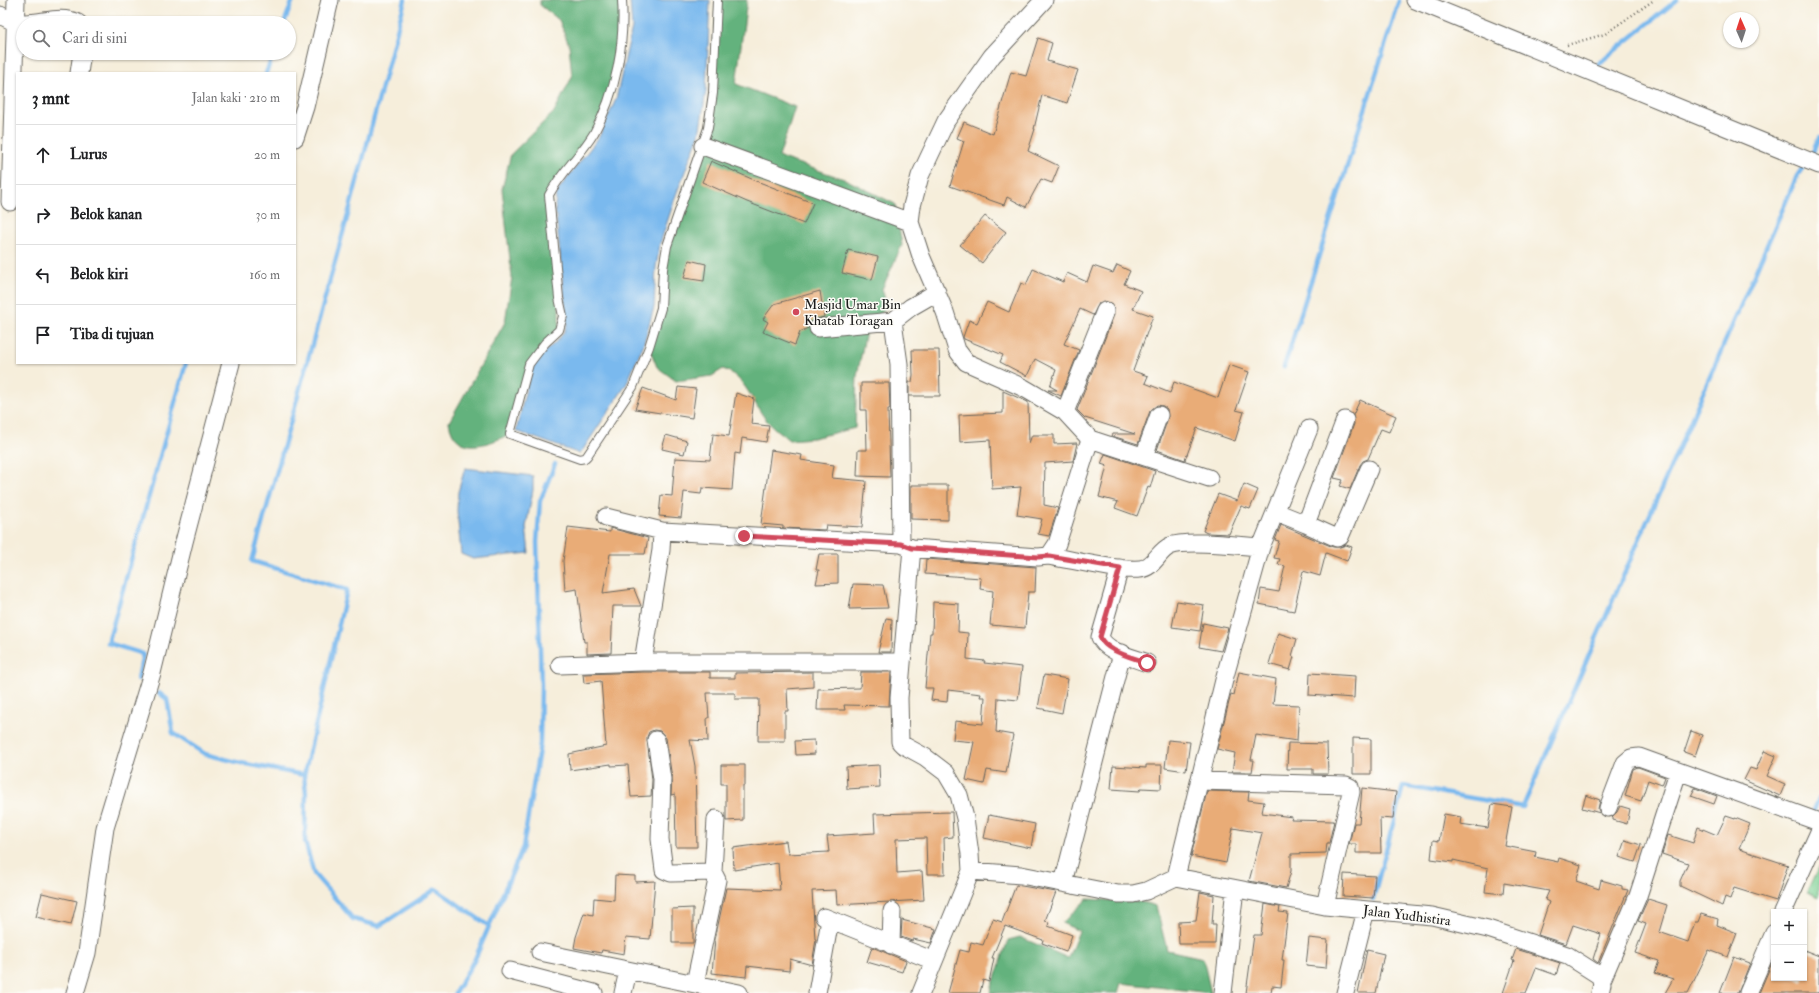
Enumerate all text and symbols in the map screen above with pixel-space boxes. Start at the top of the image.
north arrow [1723,12,1759,48]
search box [16,16,296,60]
icon: search [30,27,52,49]
text: Cari di sini [62,29,127,48]
text: 3 mnt [32,88,69,109]
text: Jalan kaki · 210 m [192,90,280,106]
icon: ahead [32,144,54,166]
text: Lurus [70,145,107,164]
text: 20 m [254,147,280,163]
icon: right [32,204,54,226]
text: Belok kanan [70,205,142,224]
text: 30 m [256,207,280,223]
icon: left [32,264,54,286]
text: Belok kiri [70,265,128,284]
text: 160 m [249,267,280,283]
place label: Masjid Umar Bin Khatab Toragan [804,296,901,329]
marker: Masjid Umar Bin Khatab Toragan [791,307,801,317]
icon: arrive [32,324,54,346]
text: Tiba di tujuan [70,325,154,344]
route end [735,527,753,545]
route start [1138,654,1156,672]
street label: Jalan Yudhistira [1361,902,1452,929]
map controls [1771,909,1807,981]
button: + [1771,909,1807,945]
button: − [1771,945,1807,981]

